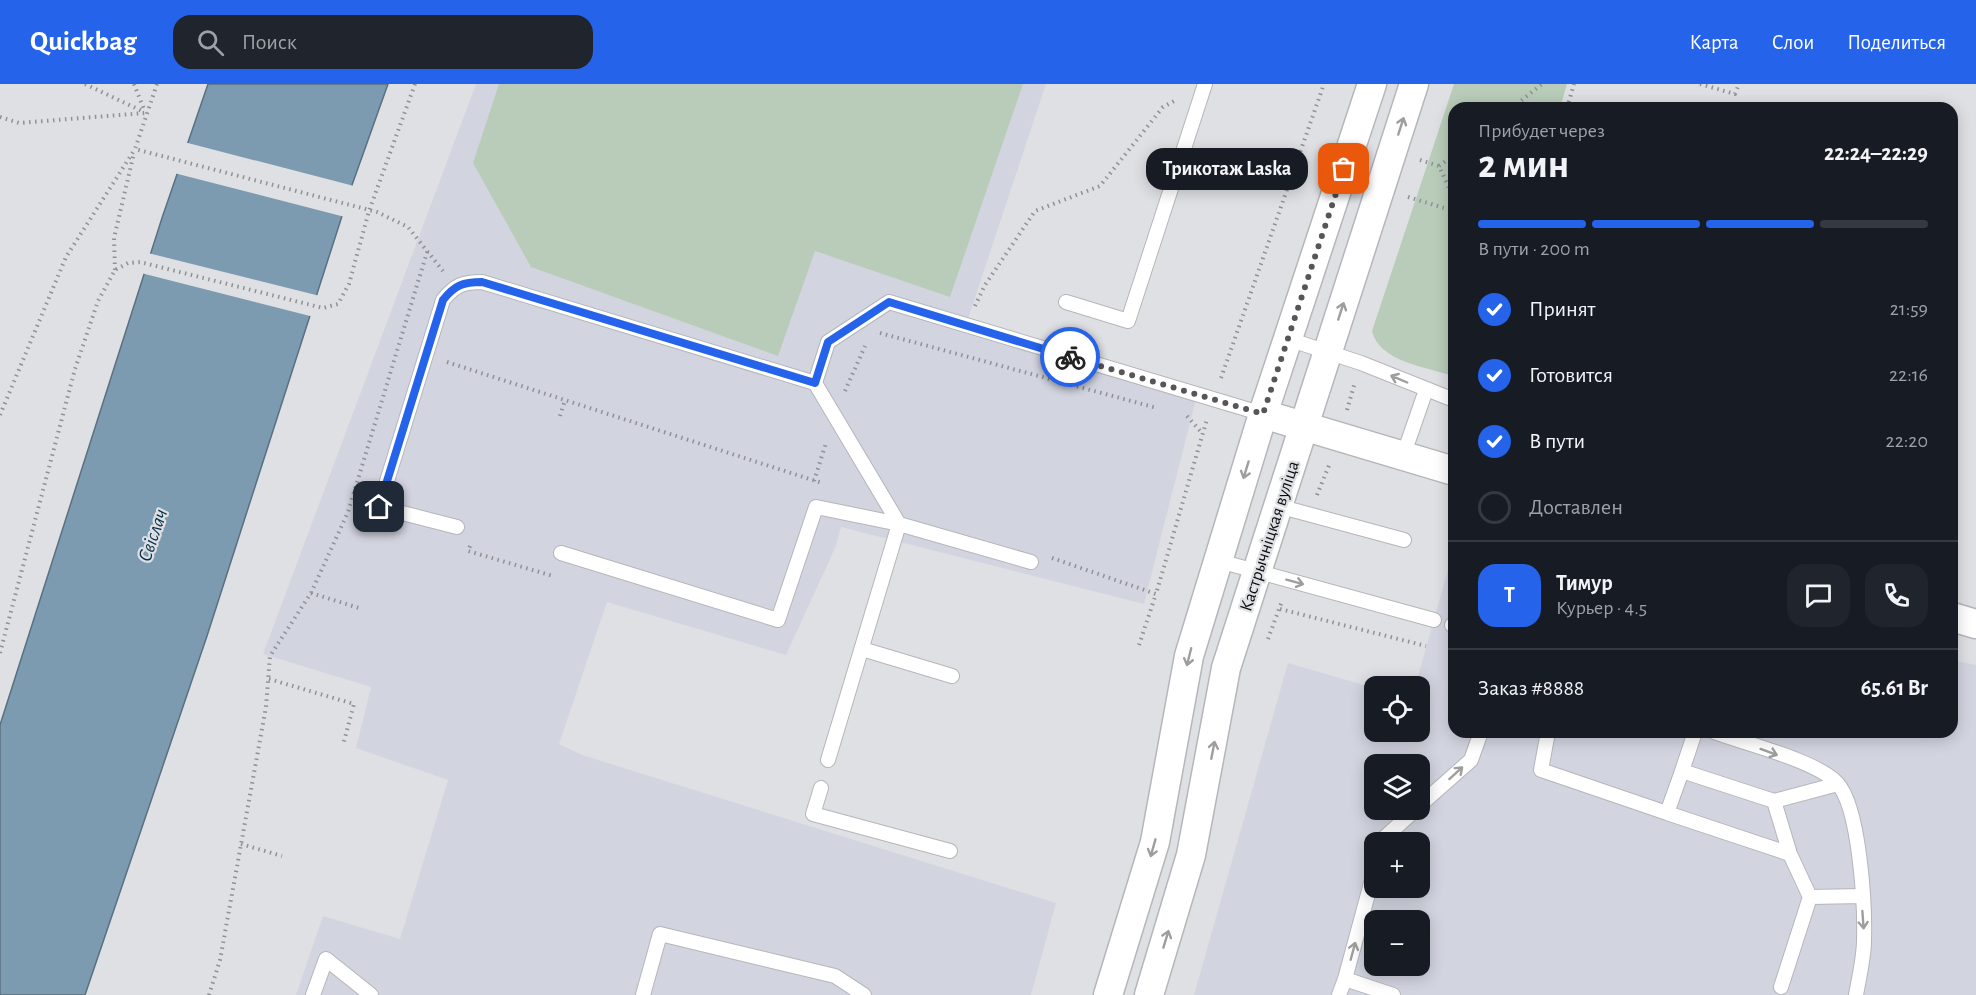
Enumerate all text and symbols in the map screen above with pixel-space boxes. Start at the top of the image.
search box [173,15,593,69]
icon: search [194,26,227,59]
text: Quickbag [30,28,137,56]
text: Поиск [242,31,297,53]
text: Карта [1689,32,1739,53]
text: Слои [1772,32,1814,53]
text: Поделиться [1847,32,1946,53]
one-way arrow [1396,117,1407,136]
text: Прибудет через [1478,121,1605,141]
text: 22:24–22:29 [1824,142,1928,164]
pin [1318,143,1369,194]
text: 2 мин [1478,146,1569,185]
callout: Трикотаж Laska [1146,148,1308,190]
icon: bag [1327,152,1360,185]
text: Трикотаж Laska [1163,159,1291,179]
text: В пути · 200 m [1478,239,1590,259]
icon: check [1478,293,1511,326]
text: Принят [1529,298,1595,320]
text: 21:59 [1890,299,1928,319]
one-way arrow [1336,302,1347,321]
courier [1040,327,1100,387]
icon: bike [1054,341,1087,374]
icon: check [1478,359,1511,392]
text: Готовится [1529,364,1613,386]
text: 22:16 [1889,365,1928,385]
one-way arrow [1390,373,1409,384]
icon: check [1478,425,1511,458]
text: В пути [1529,430,1585,452]
text: 22:20 [1886,431,1928,451]
street label: Кастрычніцкая вуліца [1237,459,1303,614]
one-way arrow [1240,460,1251,479]
pin [353,481,404,532]
icon: home [362,490,395,523]
text: Доставлен [1529,496,1623,518]
water label: Свіслач [135,506,171,564]
button: chat [1787,564,1850,627]
button: phone [1865,564,1928,627]
text: Тимур [1556,572,1613,594]
one-way arrow [1286,577,1305,588]
text: Т [1504,584,1515,606]
text: Курьер · 4.5 [1556,598,1647,618]
one-way arrow [1183,647,1195,666]
map controls [1364,676,1430,976]
button: locate [1364,676,1430,742]
text: Заказ #8888 [1478,677,1584,699]
text: 65.61 Br [1861,677,1928,699]
one-way arrow [1208,740,1219,760]
one-way arrow [1759,747,1778,758]
button: layers [1364,754,1430,820]
one-way arrow [1448,766,1463,780]
button: + [1364,832,1430,898]
one-way arrow [1147,838,1158,857]
one-way arrow [1858,909,1869,929]
button: − [1364,910,1430,976]
one-way arrow [1161,930,1172,949]
one-way arrow [1348,941,1359,960]

